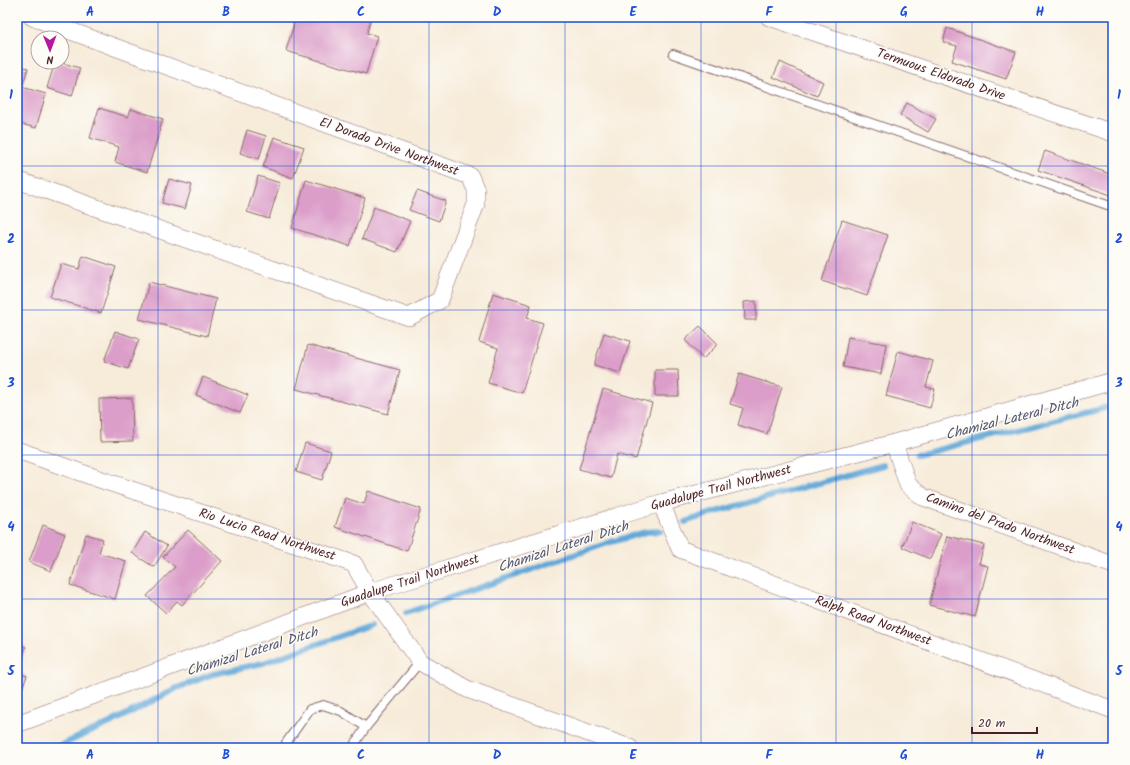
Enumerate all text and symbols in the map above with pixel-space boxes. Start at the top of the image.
text: A [86,2,94,23]
text: B [222,2,230,23]
text: C [357,2,365,23]
text: D [493,2,502,23]
text: E [629,2,637,23]
text: F [765,2,773,23]
text: G [900,2,908,23]
text: H [1036,2,1045,23]
north arrow [30,30,70,70]
street label: Termuous Eldorado Drive [874,43,1008,107]
text: N [46,50,54,68]
text: 1 [9,85,13,106]
text: 1 [1117,85,1121,106]
street label: El Dorado Drive Northwest [316,112,462,182]
text: 2 [7,229,15,250]
text: 2 [1115,229,1123,250]
text: 3 [6,373,15,394]
text: 3 [1114,373,1123,394]
water label: Chamizal Lateral Ditch [943,391,1082,446]
street label: Guadalupe Trail Northwest [648,459,794,517]
street label: Camino del Prado Northwest [922,487,1078,561]
street label: Rio Lucio Road Northwest [196,503,339,567]
water label: Chamizal Lateral Ditch [495,515,633,579]
text: 4 [7,517,15,538]
text: 4 [1115,517,1123,538]
street label: Guadalupe Trail Northwest [338,548,483,613]
street label: Ralph Road Northwest [812,590,935,652]
water label: Chamizal Lateral Ditch [184,621,322,682]
text: 5 [7,661,16,682]
text: 5 [1115,661,1124,682]
scale bar [972,709,1037,735]
text: 20 m [978,714,1006,733]
text: A [86,745,94,765]
text: B [222,745,230,765]
text: C [357,745,365,765]
text: D [493,745,502,765]
text: E [629,745,637,765]
text: F [765,745,773,765]
text: G [900,745,908,765]
text: H [1036,745,1045,765]

